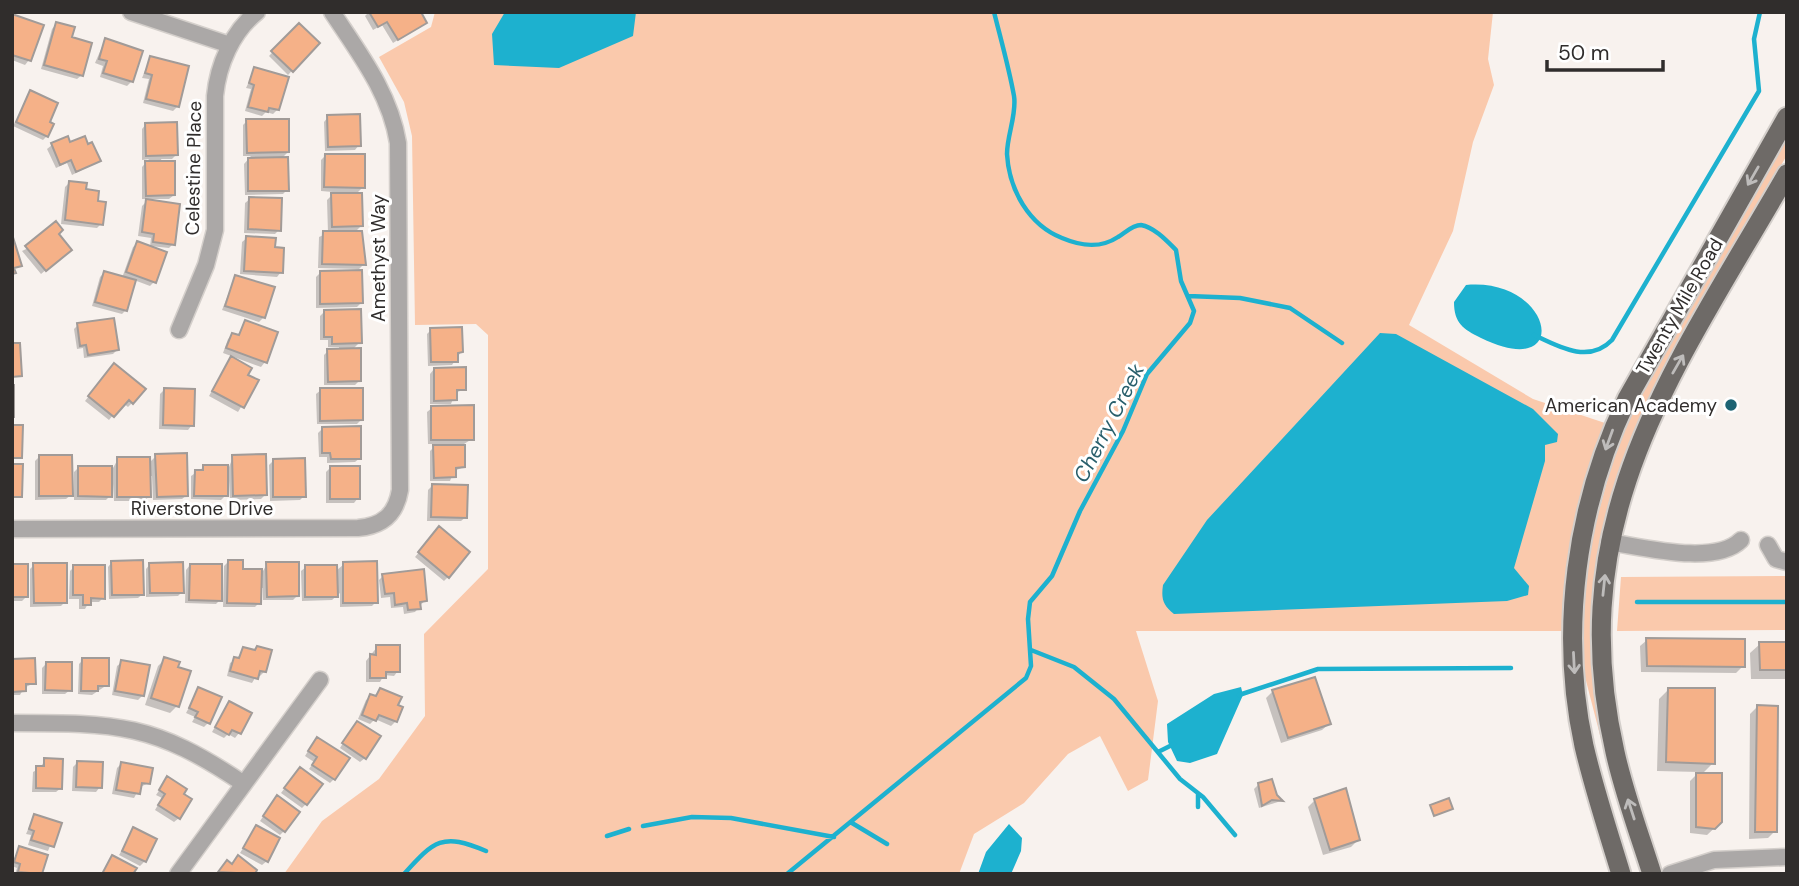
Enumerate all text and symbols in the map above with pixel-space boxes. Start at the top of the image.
scale bar [1547,28,1662,72]
text: 50 m [1558,39,1609,67]
street label: Celestine Place [180,101,207,236]
one-way arrow [1746,166,1760,186]
street label: Amethyst Way [366,194,391,322]
street label: Twenty Mile Road [1630,234,1729,379]
one-way arrow [1672,354,1685,375]
water label: Cherry Creek [1067,359,1151,487]
place label: American Academy [1545,393,1717,418]
marker: American Academy [1723,397,1739,413]
one-way arrow [1602,429,1615,451]
street label: Riverstone Drive [131,496,273,521]
one-way arrow [1598,574,1611,596]
one-way arrow [1568,652,1581,675]
one-way arrow [1624,798,1637,820]

